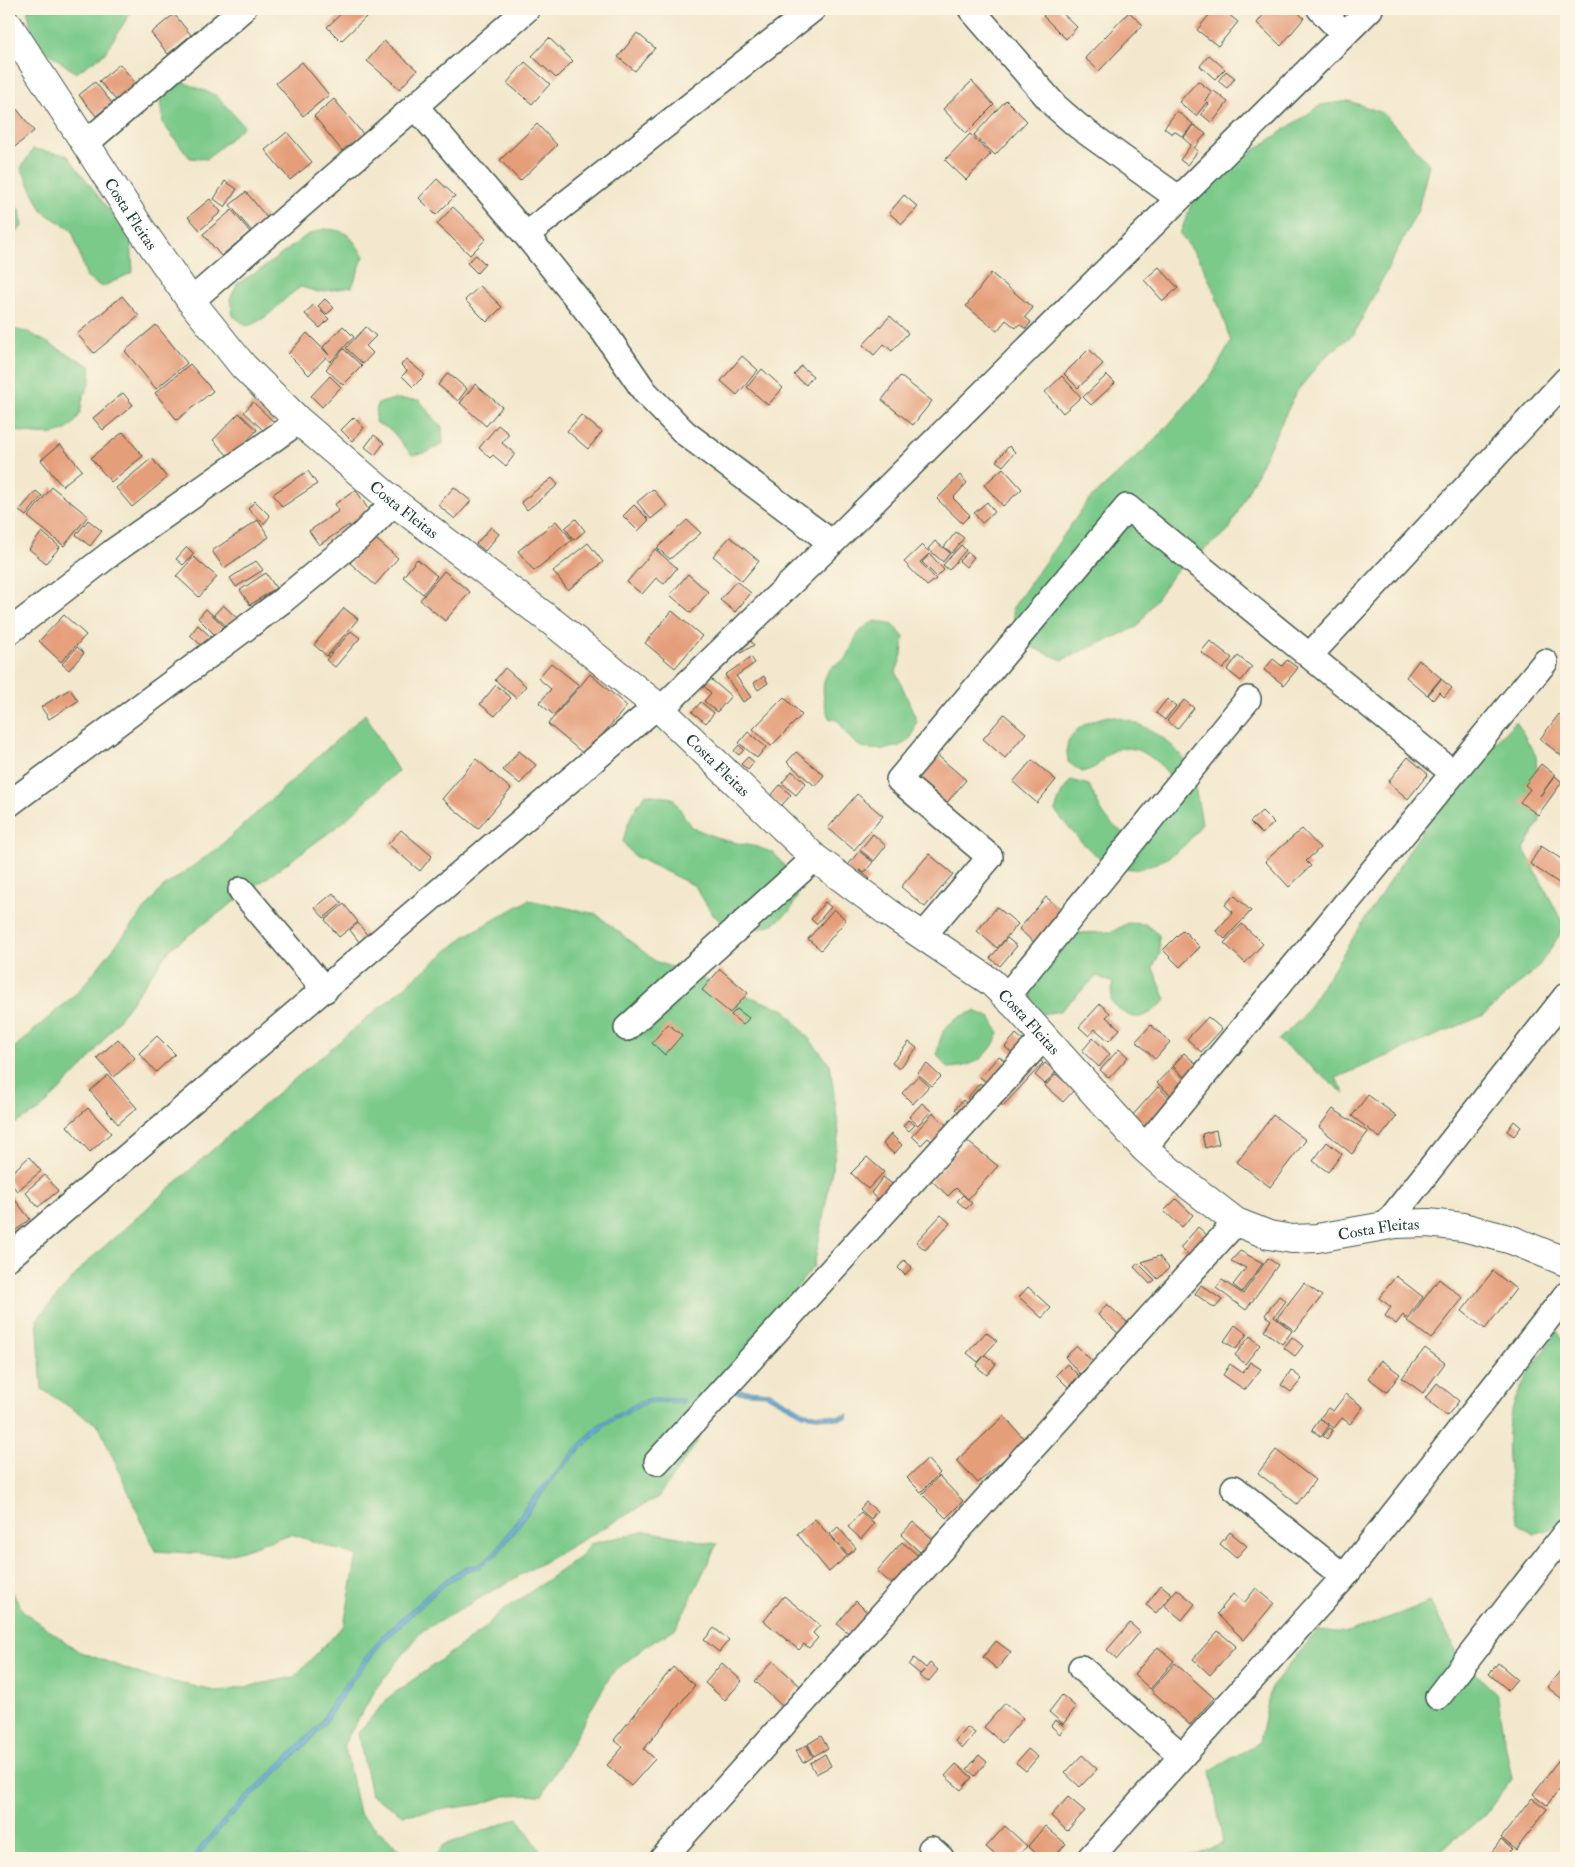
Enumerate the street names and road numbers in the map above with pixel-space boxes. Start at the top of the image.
street label: Costa Fleitas [99,174,162,254]
street label: Costa Fleitas [365,477,442,543]
street label: Costa Fleitas [681,730,754,801]
street label: Costa Fleitas [994,985,1064,1059]
street label: Costa Fleitas [1336,1214,1420,1245]

